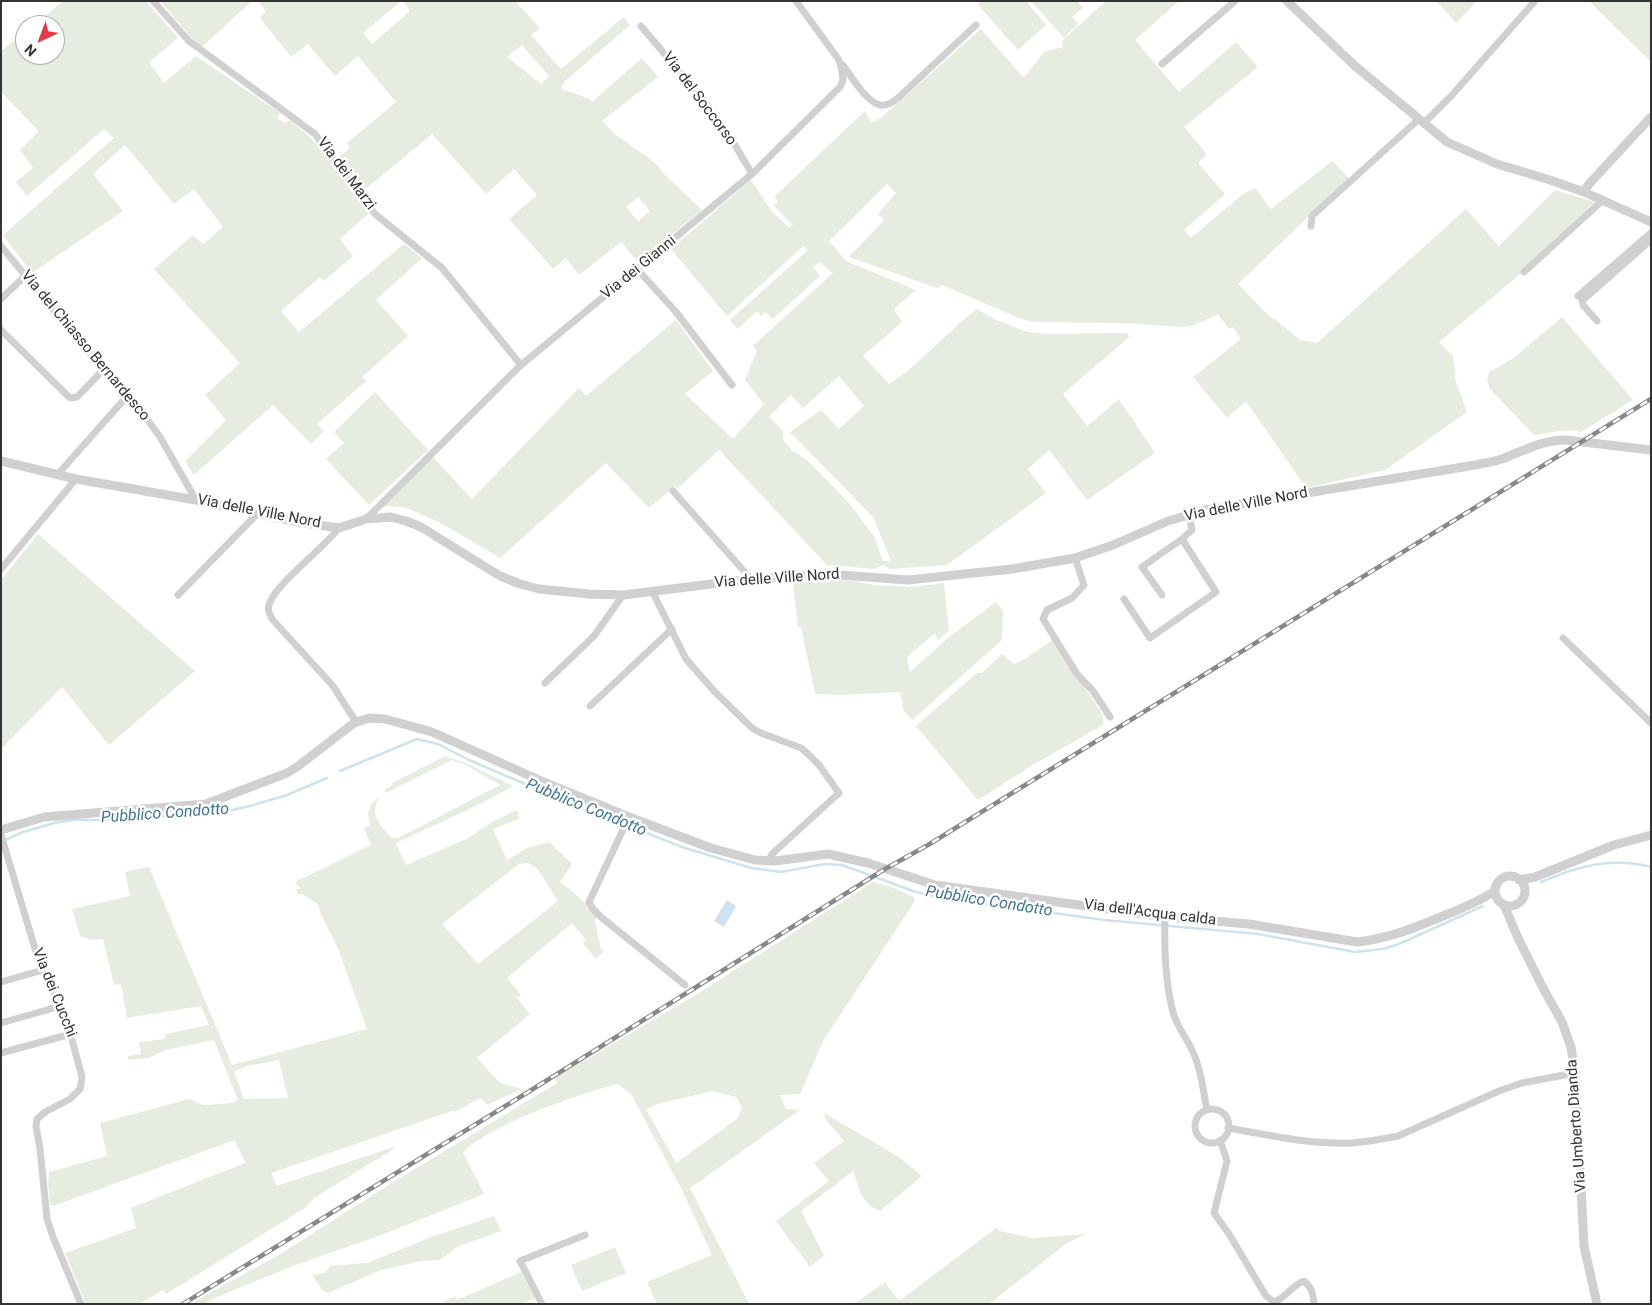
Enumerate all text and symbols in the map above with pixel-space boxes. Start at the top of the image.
north arrow [15,15,65,65]
text: N [21,41,40,59]
street label: Via del Soccorso [658,49,740,149]
street label: Via dei Marzi [313,134,379,214]
street label: Via dei Gianni [598,232,680,304]
street label: Via del Chiasso Bernardesco [17,267,153,425]
street label: Via delle Ville Nord [1183,484,1309,526]
street label: Via delle Ville Nord [196,491,322,533]
street label: Via delle Ville Nord [714,566,840,592]
water label: Pubblico Condotto [523,775,649,841]
water label: Pubblico Condotto [100,800,230,828]
water label: Pubblico Condotto [924,882,1054,922]
street label: Via dell'Acqua calda [1083,896,1217,930]
street label: Via dei Cucchi [28,946,80,1040]
street label: Via Umberto Dianda [1563,1059,1591,1193]

